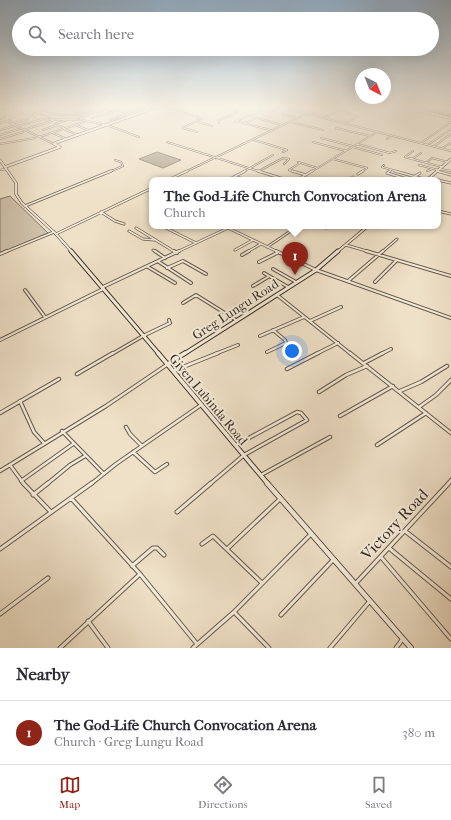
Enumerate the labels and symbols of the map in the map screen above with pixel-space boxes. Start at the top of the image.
north arrow [355,68,391,104]
pin: 1 [282,242,308,275]
street label: Greg Lungu Road [189,275,282,343]
your location [282,341,302,361]
street label: Given Lubinda Road [166,351,252,448]
street label: Victory Road [356,485,432,565]

